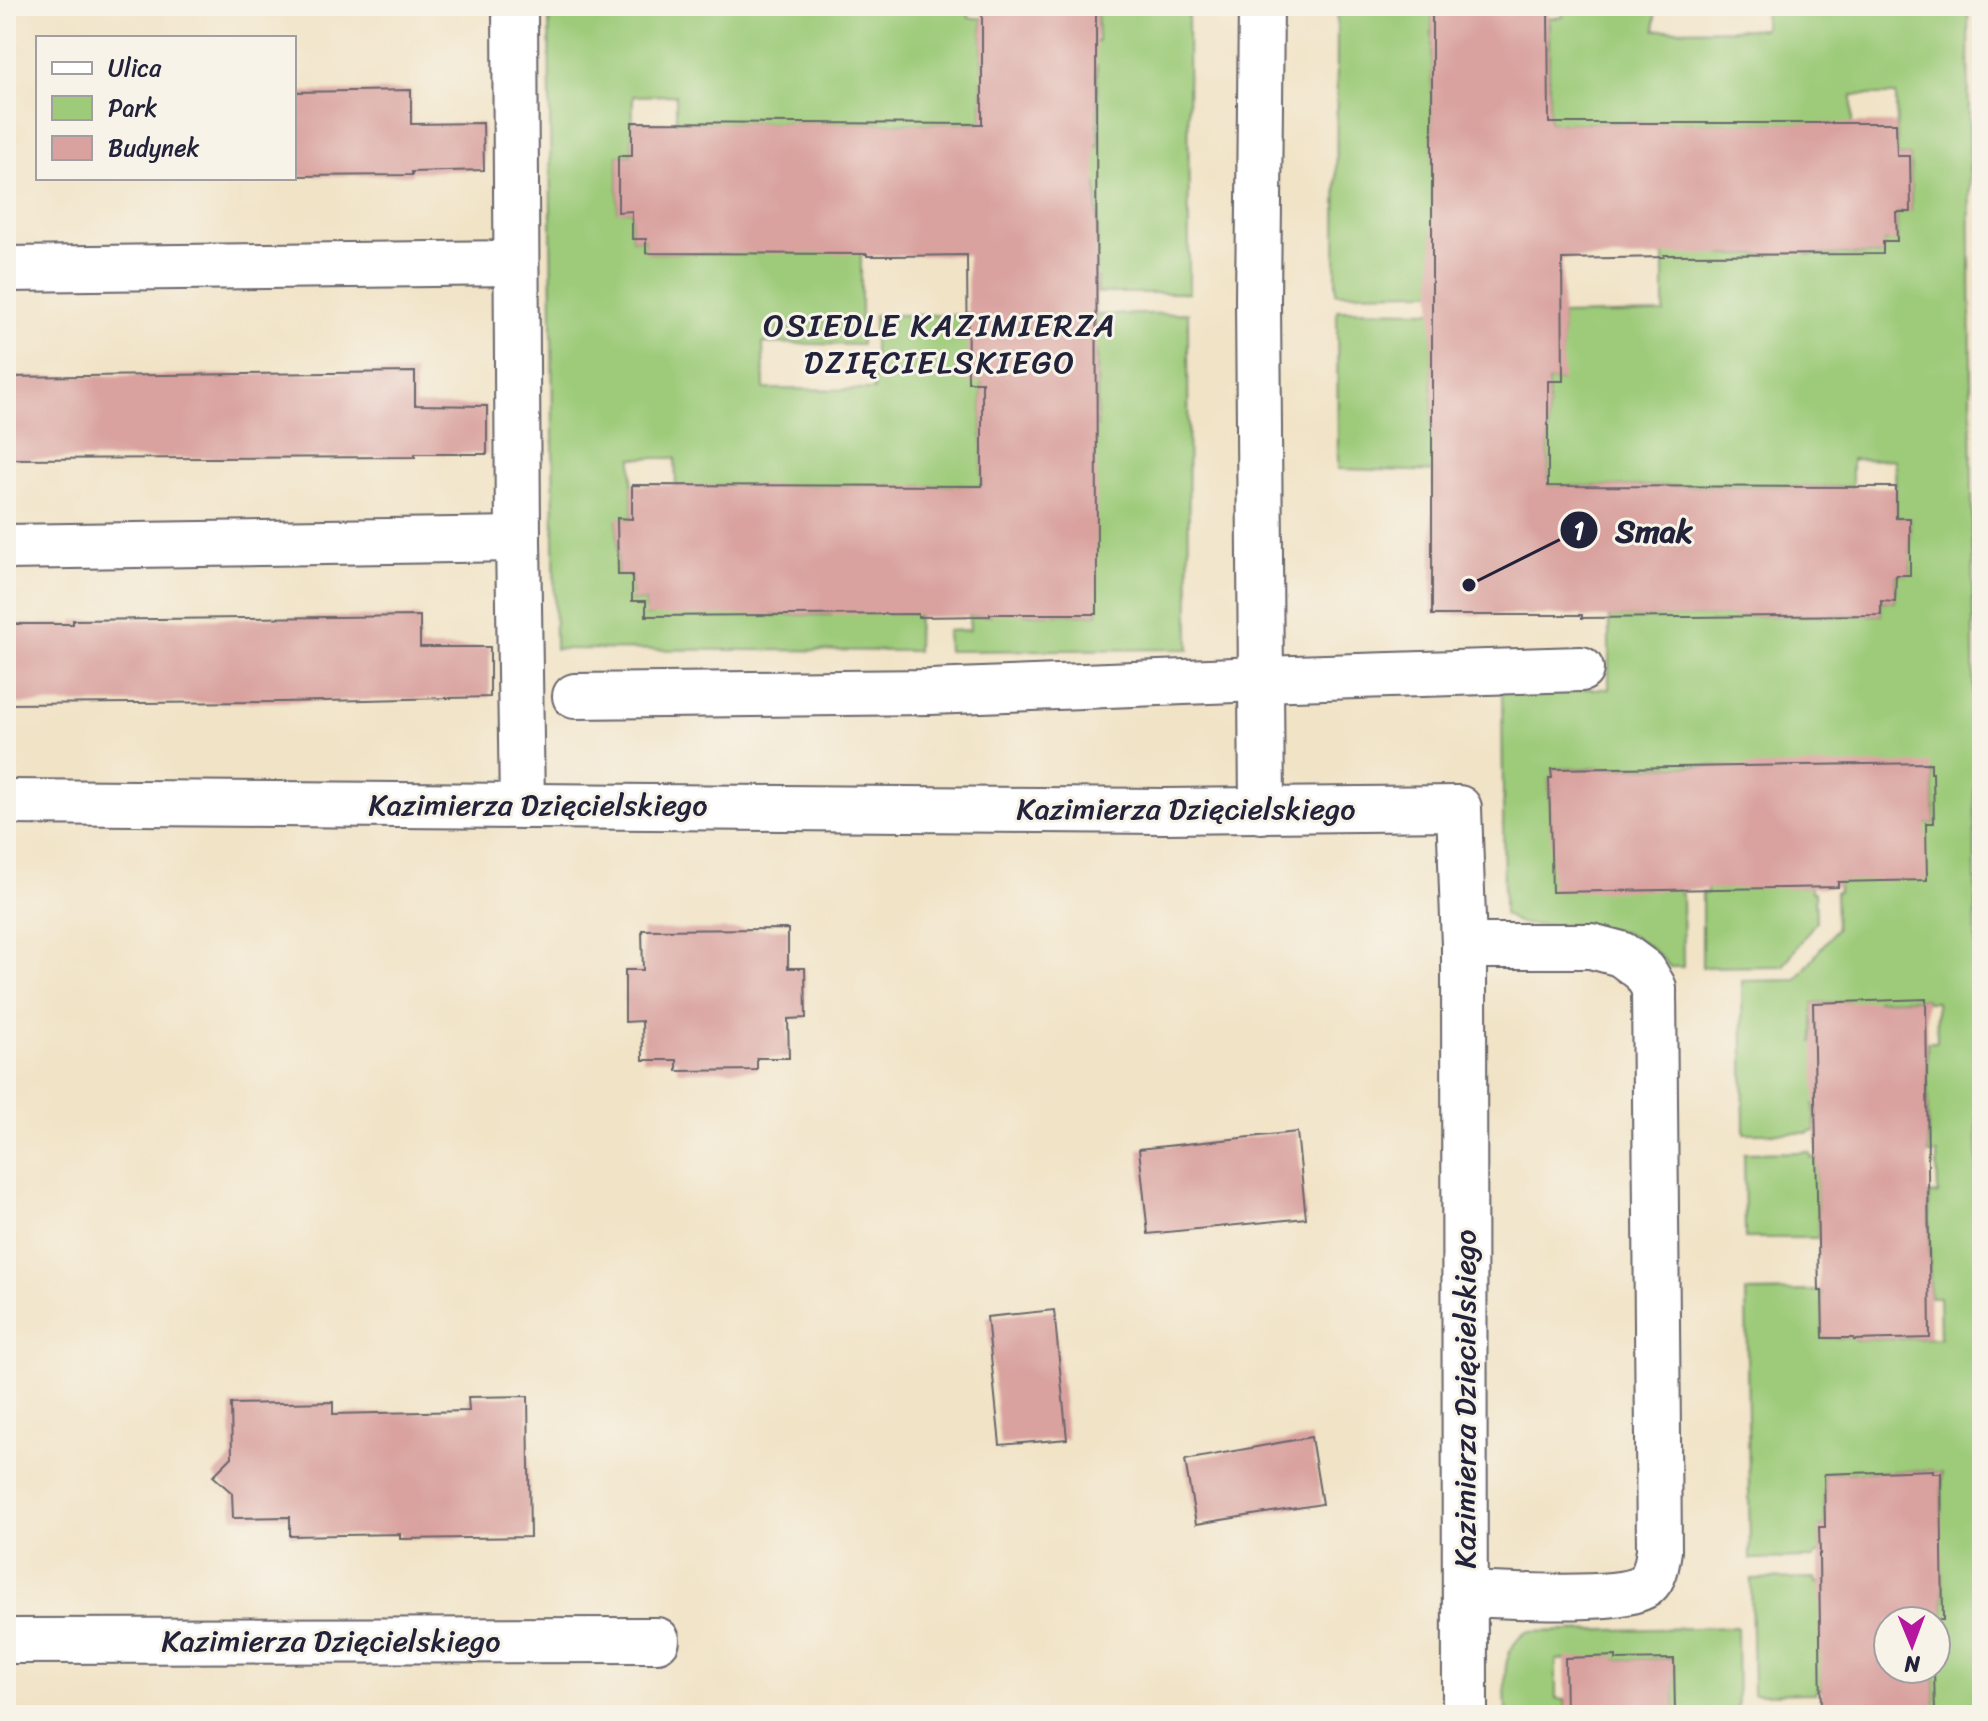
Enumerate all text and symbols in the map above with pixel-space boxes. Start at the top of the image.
legend [36,36,296,180]
text: Ulica [108,47,162,89]
text: Park [108,87,157,129]
text: Budynek [108,127,199,169]
district label: OSIEDLE KAZIMIERZA DZIĘCIELSKIEGO [763,297,1117,391]
callout: Smak [1559,502,1709,558]
text: Smak [1614,503,1694,560]
text: 1 [1574,510,1584,552]
street label: Kazimierza Dzięcielskiego [369,778,707,832]
street label: Kazimierza Dzięcielskiego [1017,782,1355,836]
street label: Kazimierza Dzięcielskiego [1438,1230,1492,1568]
north arrow [1872,1605,1952,1685]
street label: Kazimierza Dzięcielskiego [162,1614,500,1668]
text: N [1904,1645,1921,1684]

